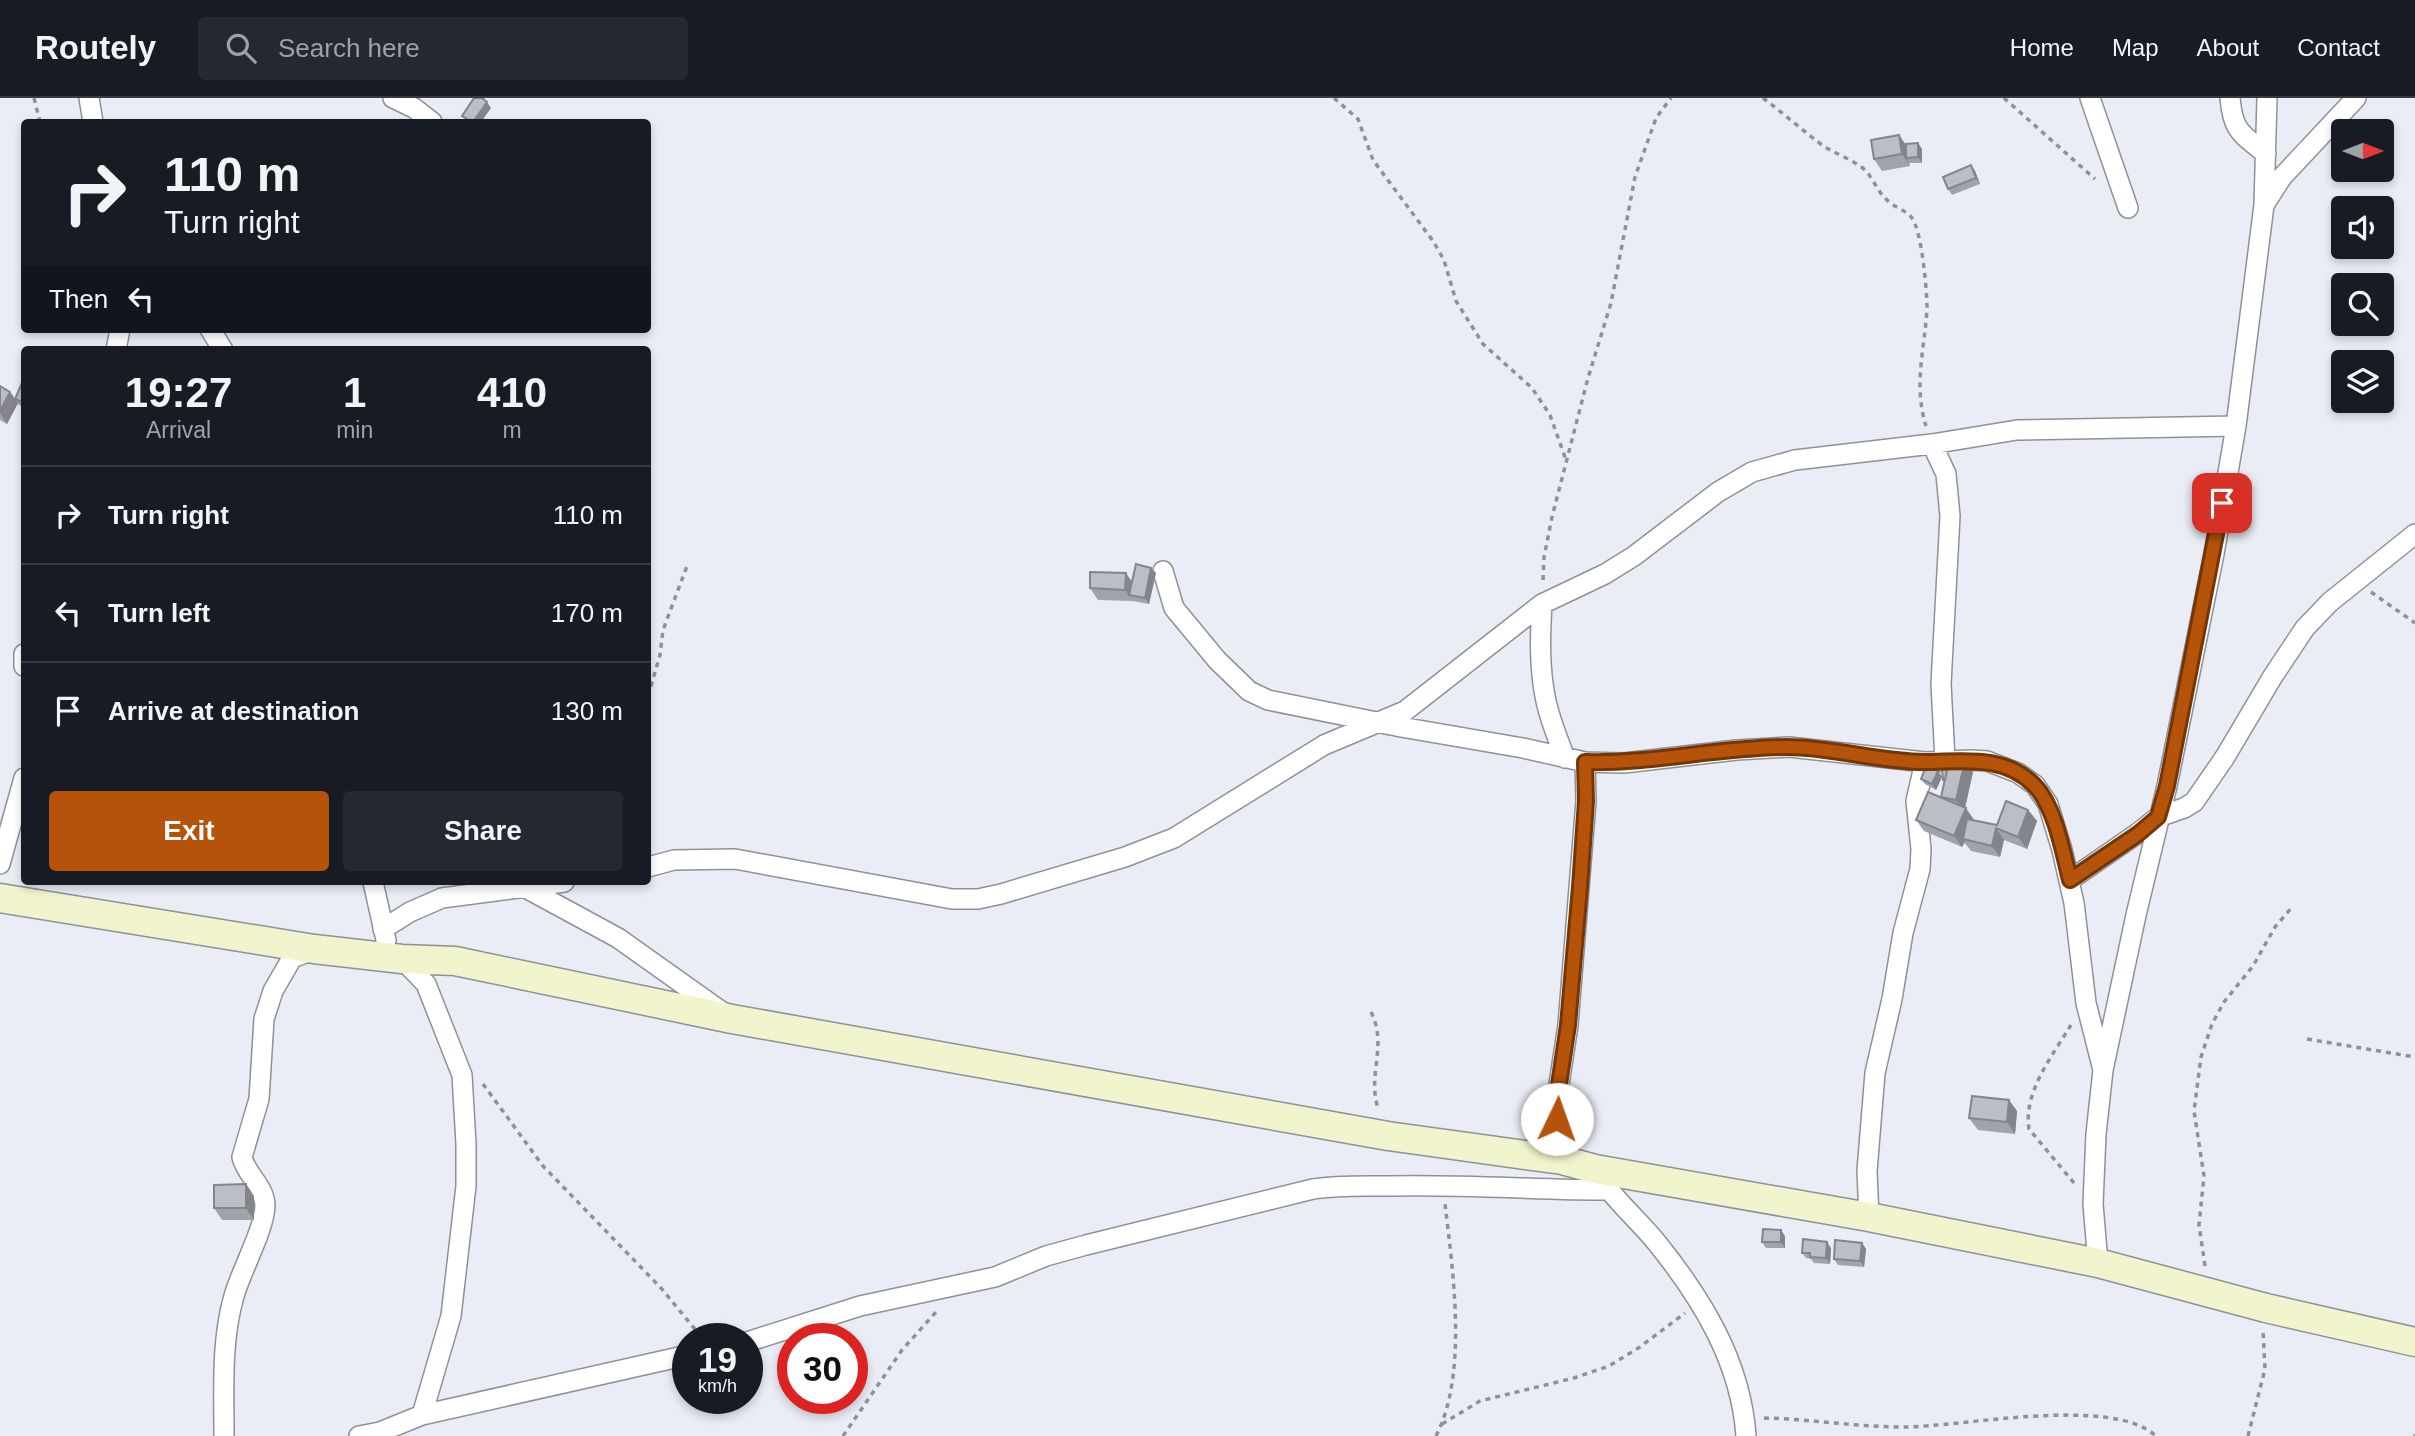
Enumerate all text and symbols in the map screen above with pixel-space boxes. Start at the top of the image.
search box [198,17,688,80]
text: Routely [35,29,156,66]
icon: search [222,29,260,67]
text: Search here [278,33,420,63]
text: Home [2010,34,2074,61]
text: Map [2112,34,2159,61]
text: About [2197,34,2259,61]
text: Contact [2297,34,2380,61]
north arrow [2331,119,2394,182]
map controls [2331,119,2394,413]
icon: right [49,147,140,238]
text: 110 m [164,147,300,201]
button: sound [2331,196,2394,259]
text: Turn right [164,204,300,240]
button: search [2331,273,2394,336]
icon: left [122,280,160,318]
text: Then [49,284,108,314]
button: layers [2331,350,2394,413]
text: 19:27 [125,369,232,416]
text: 1 [343,369,366,416]
text: 410 [477,369,547,416]
text: Arrival [146,417,211,443]
text: min [336,417,373,443]
text: m [503,417,522,443]
pin [2192,473,2252,533]
icon: arrive [2203,484,2241,522]
icon: right [49,496,87,534]
text: Turn right [108,500,229,530]
text: 110 m [553,500,623,530]
icon: left [49,594,87,632]
text: Turn left [108,598,210,628]
text: 170 m [551,598,623,628]
icon: arrive [49,692,87,730]
text: Arrive at destination [108,696,359,726]
text: 130 m [551,696,623,726]
button: Exit [49,791,329,871]
button: Share [343,791,623,871]
position arrow [1520,1082,1594,1156]
speed limit sign: 30 [777,1323,868,1414]
text: 19 [698,1340,737,1379]
text: km/h [698,1376,737,1396]

